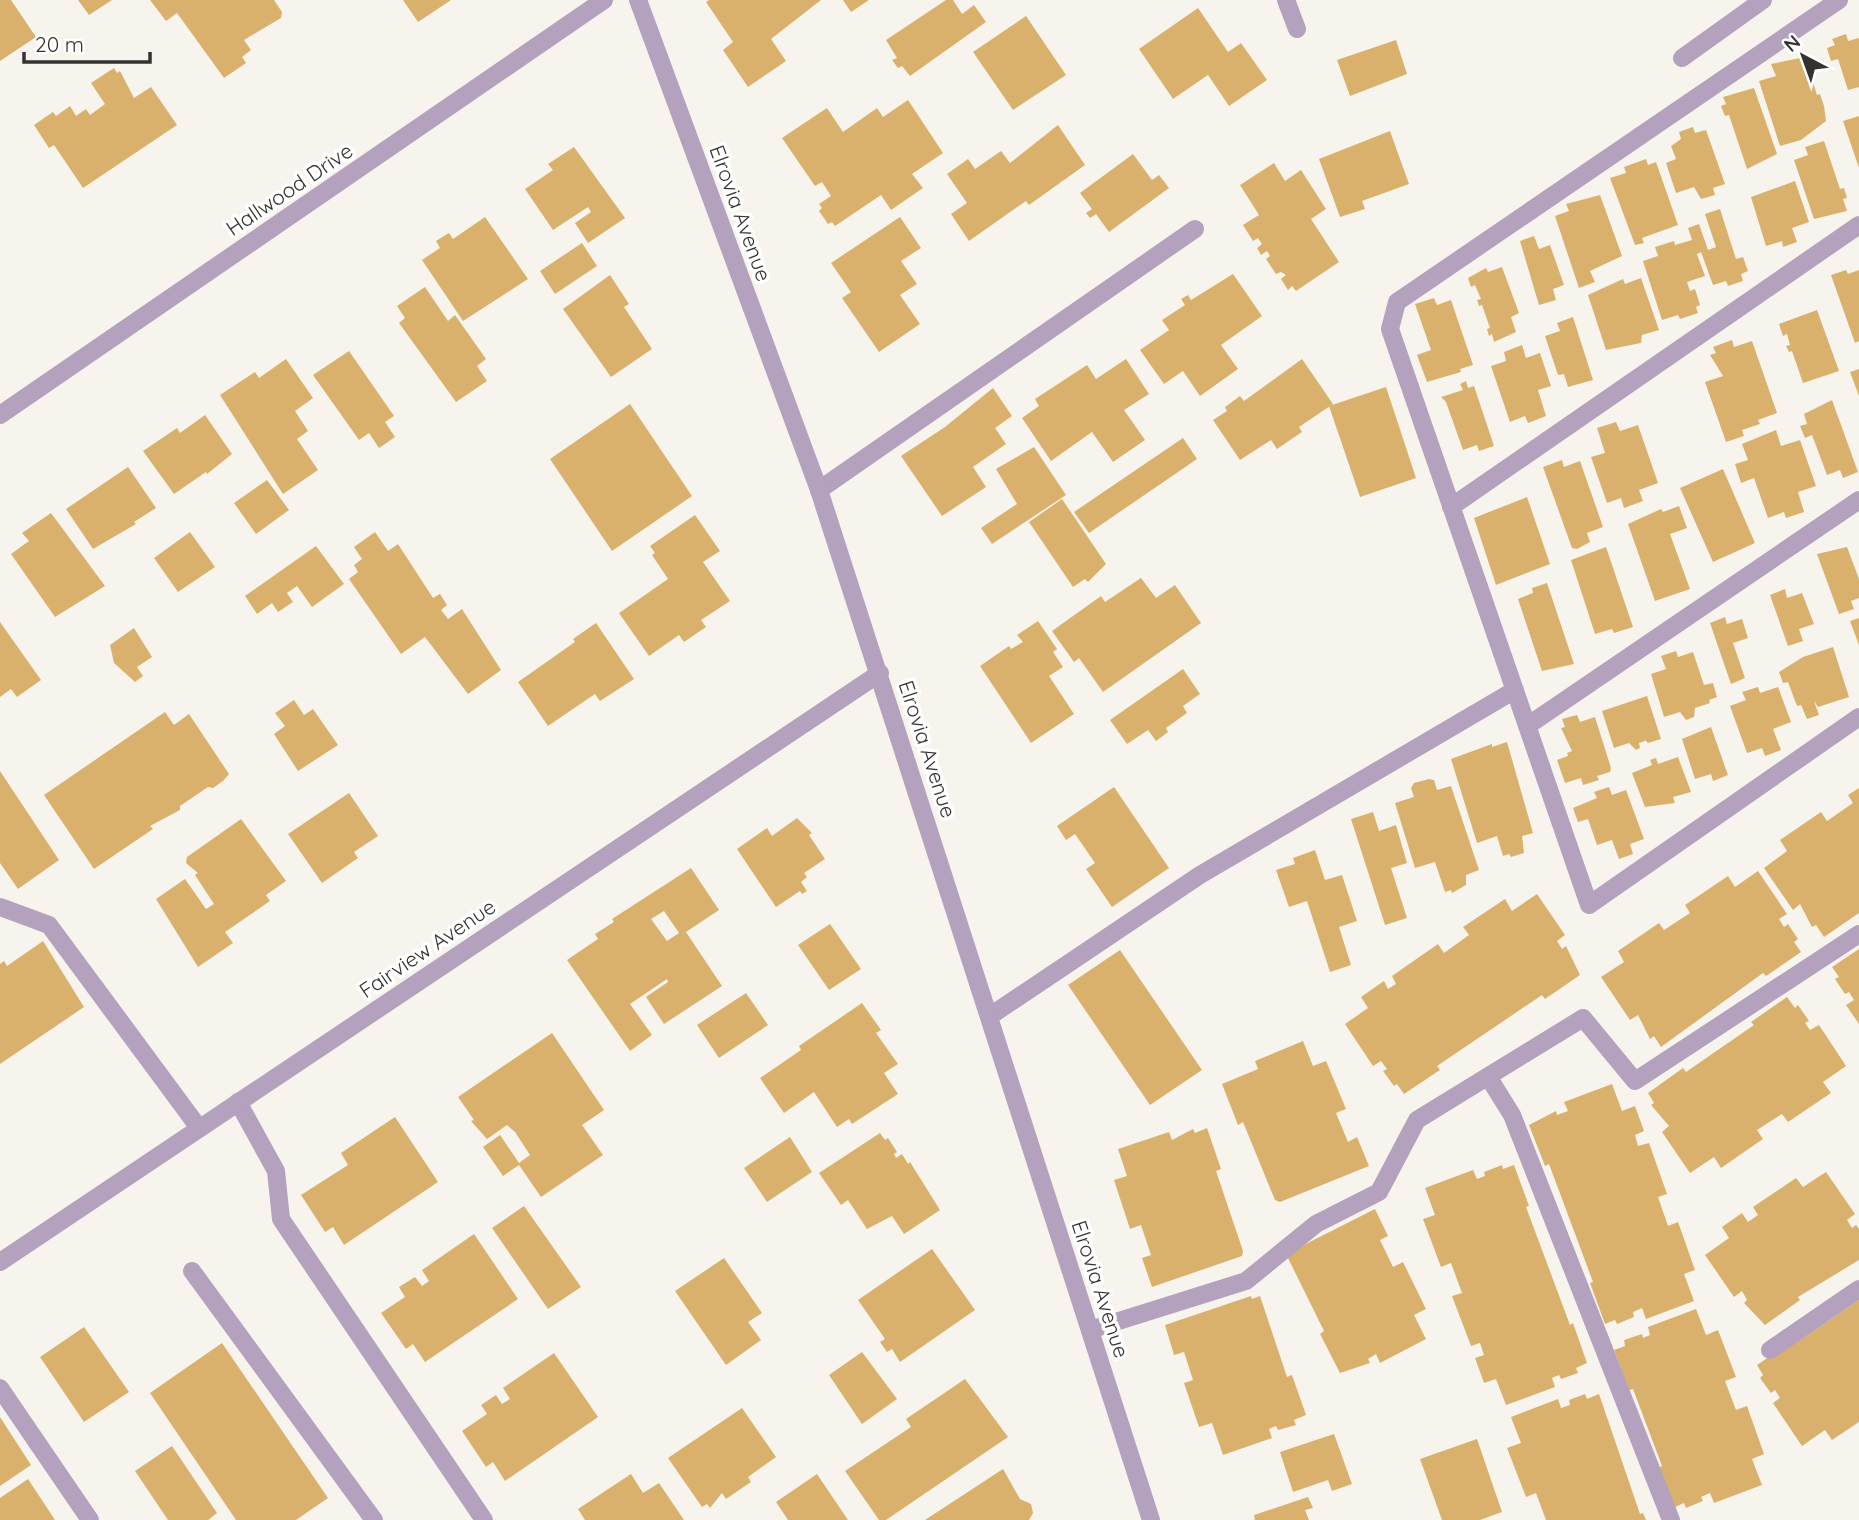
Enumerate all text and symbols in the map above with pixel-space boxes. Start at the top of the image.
scale bar [24,21,150,65]
north arrow [1768,21,1838,91]
text: N [1779,30,1805,57]
text: 20 m [35,31,84,57]
street label: Hallwood Drive [221,137,357,241]
street label: Elrovia Avenue [704,141,778,285]
street label: Elrovia Avenue [894,677,962,821]
street label: Fairview Avenue [354,893,500,1003]
street label: Elrovia Avenue [1067,1217,1135,1361]

